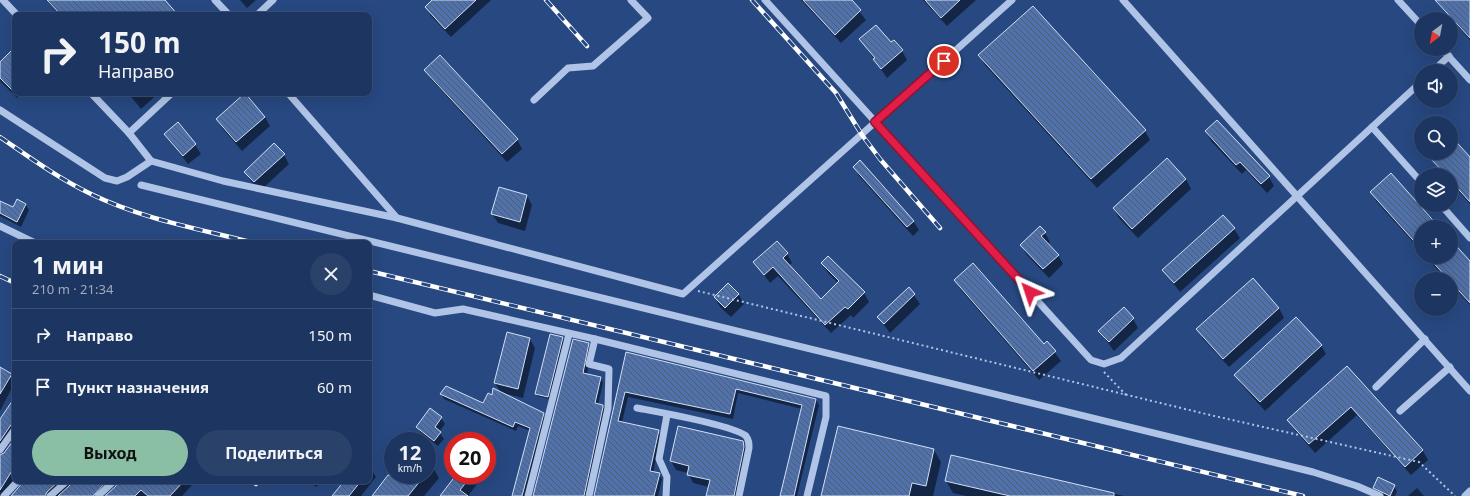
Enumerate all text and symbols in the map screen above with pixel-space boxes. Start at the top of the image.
north arrow [1414,12,1458,56]
map controls [1414,12,1458,316]
text: 150 m [98,23,181,61]
icon: right [32,28,84,80]
pin [927,44,961,78]
icon: arrive [933,50,955,72]
text: Направо [98,59,174,83]
button: sound [1414,64,1458,108]
button: search [1414,116,1458,160]
button: layers [1414,168,1458,212]
button: + [1414,220,1458,264]
text: 1 мин [32,248,104,281]
button: close [310,253,352,295]
position arrow [1009,271,1051,313]
button: − [1414,272,1458,316]
text: 210 m · 21:34 [32,280,113,298]
icon: right [32,324,54,346]
text: Направо [66,325,133,345]
text: 150 m [308,325,352,345]
icon: arrive [32,376,54,398]
text: Пункт назначения [66,377,209,397]
text: 60 m [317,377,352,397]
button: Выход [32,430,188,476]
button: Поделиться [196,430,352,476]
speed limit sign: 20 [444,432,496,484]
text: 12 [399,439,421,466]
text: km/h [398,461,422,475]

